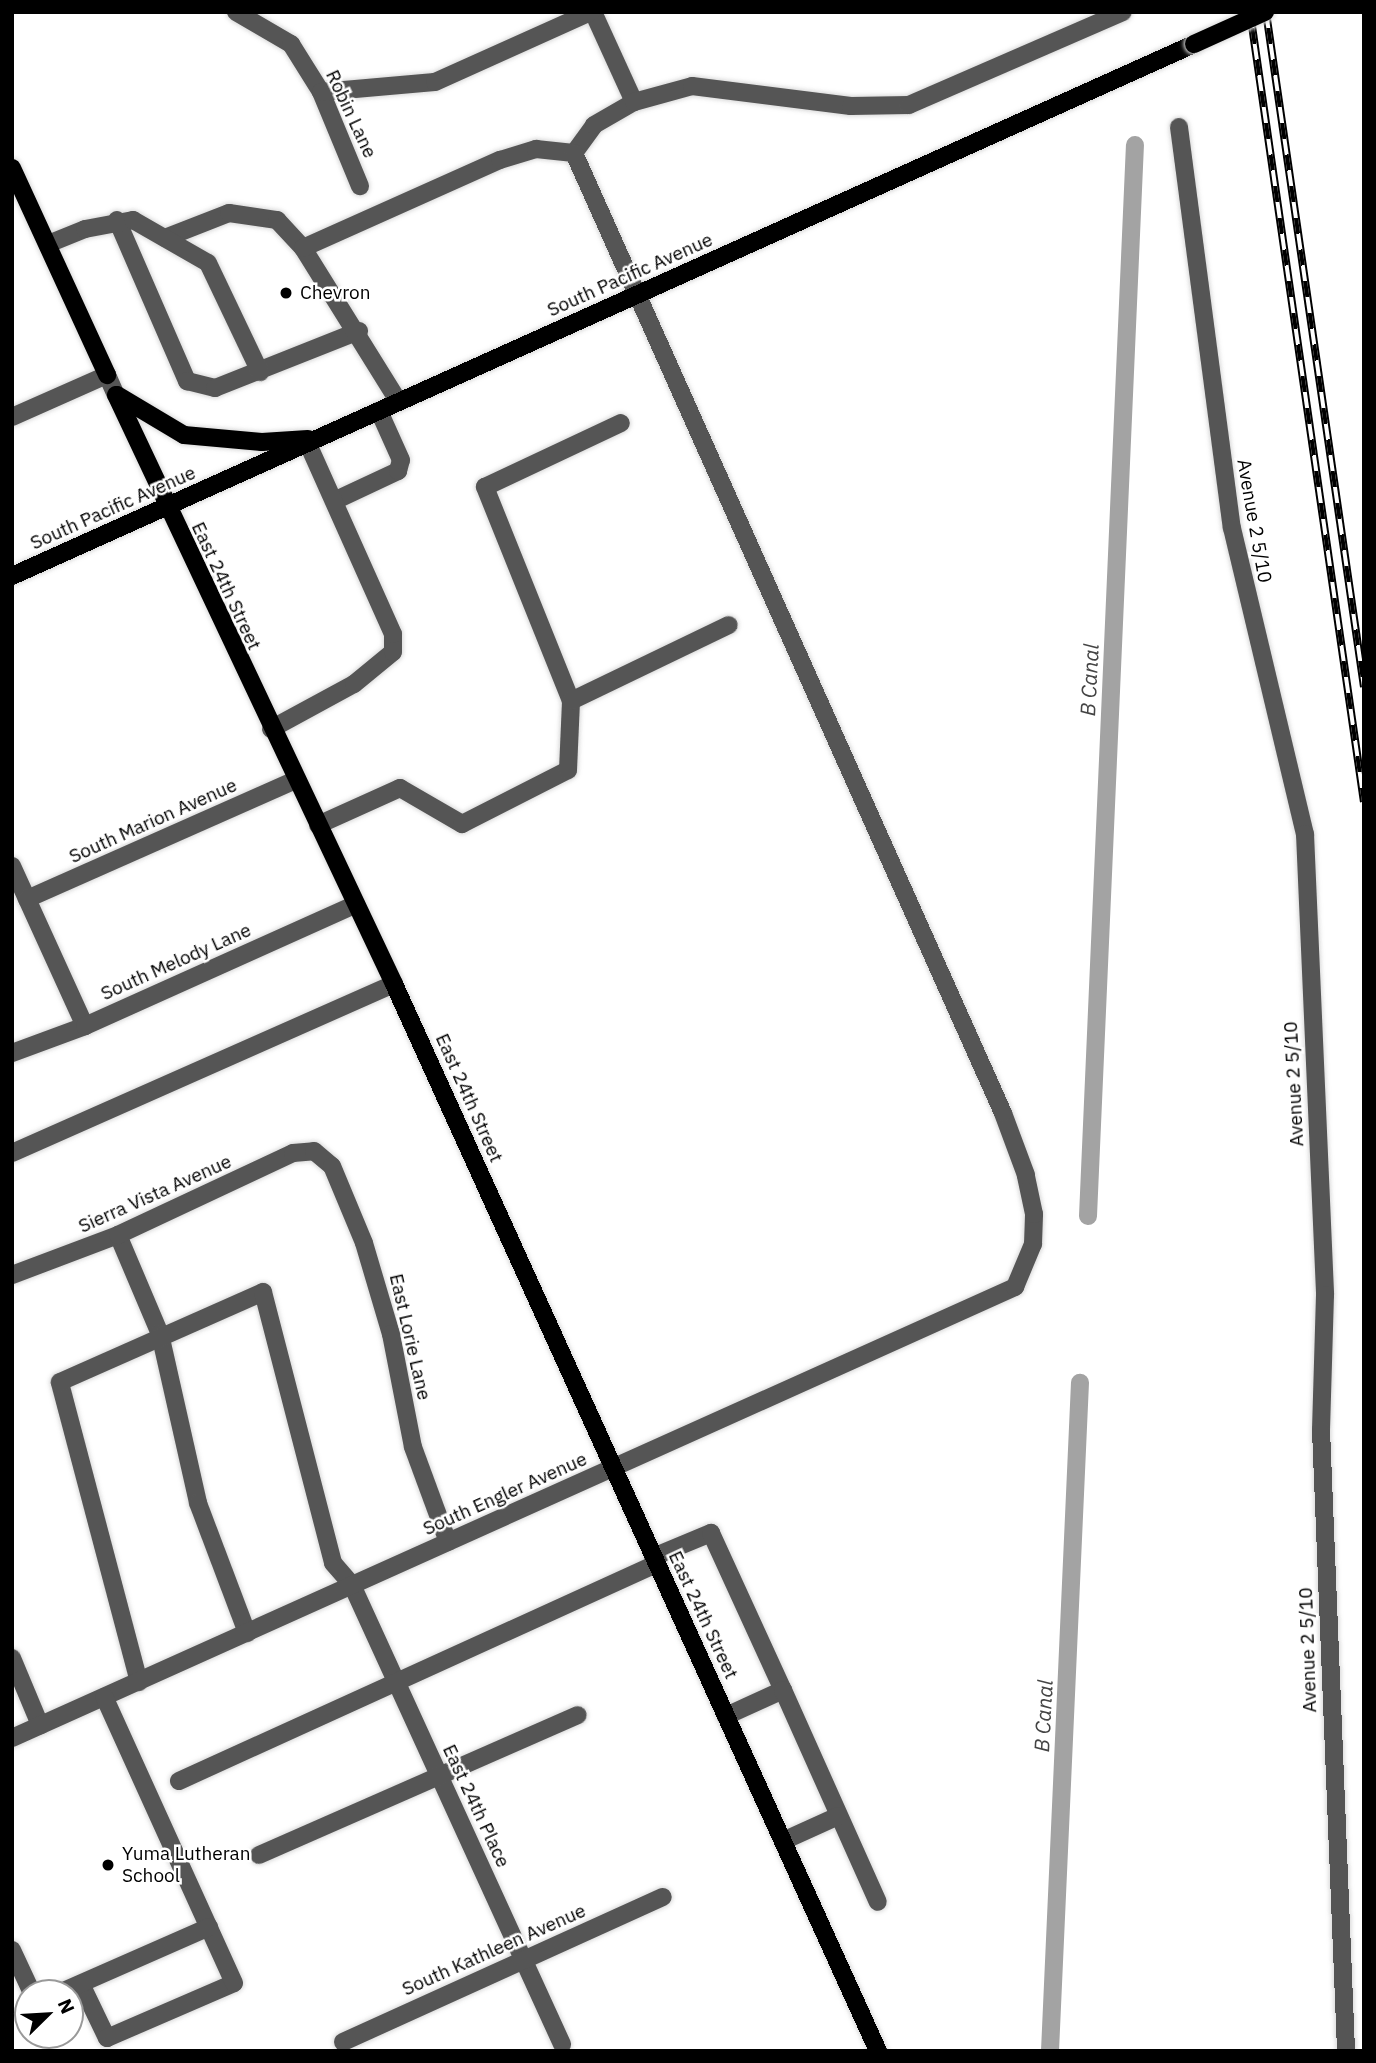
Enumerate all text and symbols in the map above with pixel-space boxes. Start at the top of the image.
street label: Robin Lane [321,66,381,162]
street label: South Pacific Avenue [544,228,716,322]
place label: Chevron [300,282,371,304]
marker: Chevron [278,285,294,301]
street label: Avenue 2 5/10 [1232,457,1276,585]
street label: South Pacific Avenue [27,461,199,555]
street label: East 24th Street [186,518,266,654]
water label: B Canal [1075,643,1103,717]
street label: South Marion Avenue [66,774,240,868]
street label: South Melody Lane [97,919,255,1005]
street label: Avenue 2 5/10 [1279,1021,1309,1147]
street label: East 24th Street [430,1030,508,1166]
street label: Sierra Vista Avenue [75,1150,235,1238]
street label: East Lorie Lane [384,1272,436,1402]
street label: South Engler Avenue [420,1448,590,1540]
street label: East 24th Street [663,1547,743,1683]
street label: Avenue 2 5/10 [1294,1587,1322,1713]
water label: B Canal [1029,1679,1057,1753]
street label: East 24th Place [438,1741,514,1871]
place label: Yuma Lutheran School [122,1843,251,1887]
marker: Yuma Lutheran School [100,1857,116,1873]
street label: South Kathleen Avenue [399,1899,589,2001]
north arrow [14,1979,84,2049]
text: N [53,1995,80,2017]

